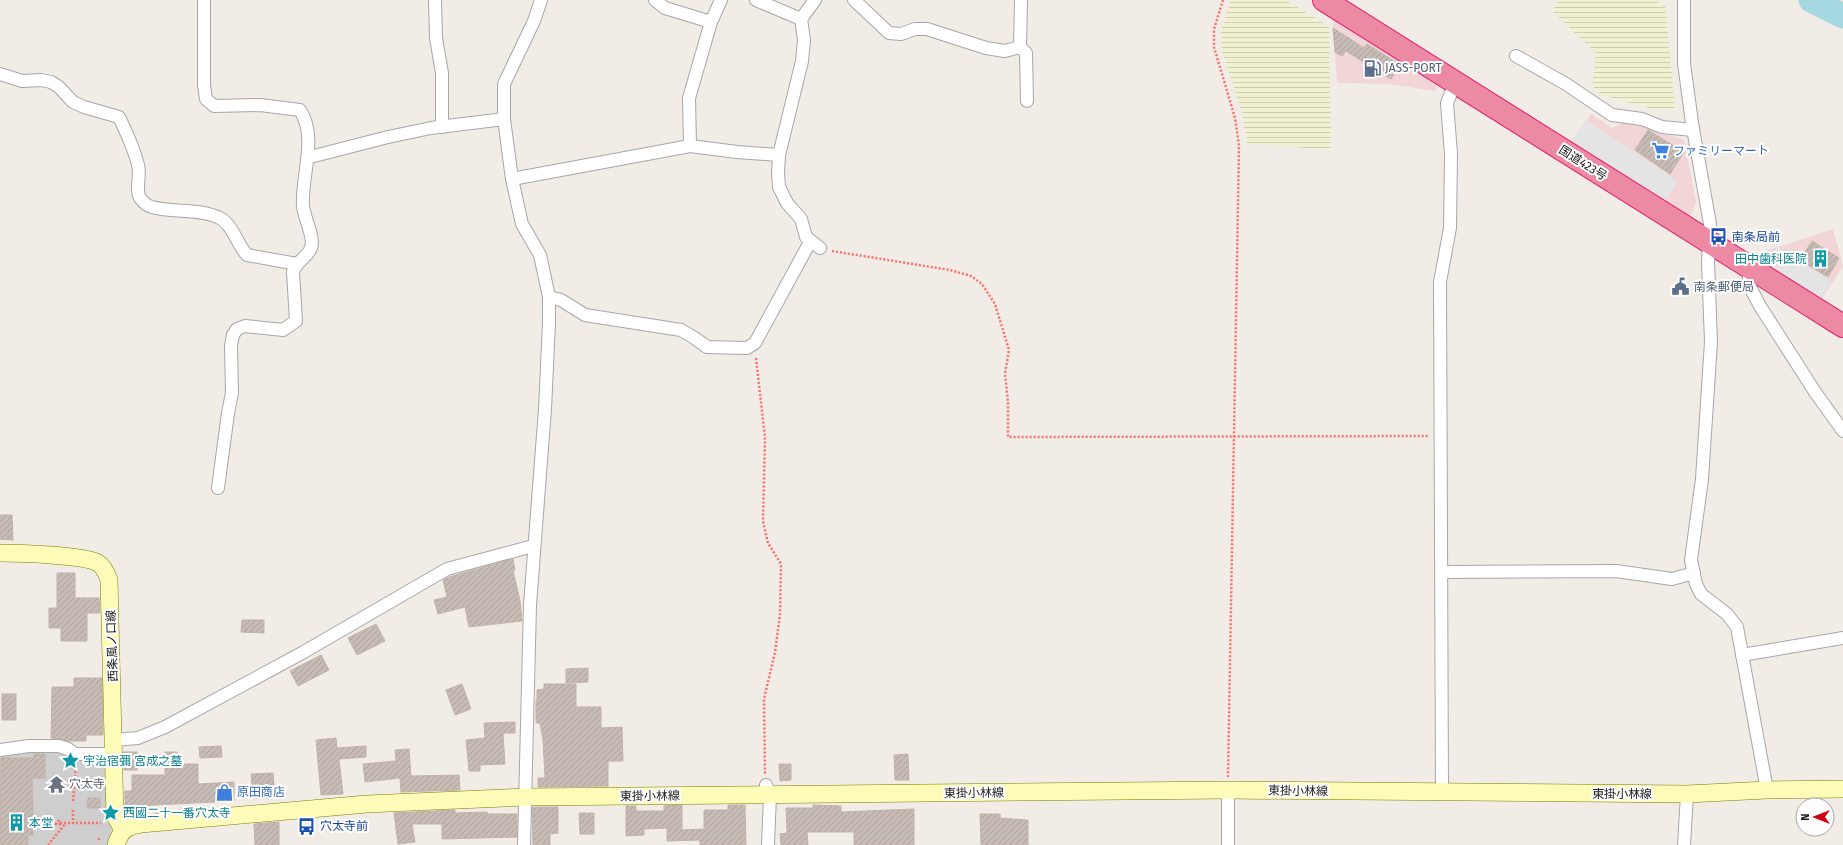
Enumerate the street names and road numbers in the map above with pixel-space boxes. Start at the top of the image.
street label: 国道423号 [1556,143,1610,183]
street label: 西条風ノ口線 [104,610,120,682]
street label: 東掛小林線 [1268,783,1328,799]
street label: 東掛小林線 [944,785,1004,801]
street label: 東掛小林線 [1592,787,1652,801]
street label: 東掛小林線 [620,788,680,804]

